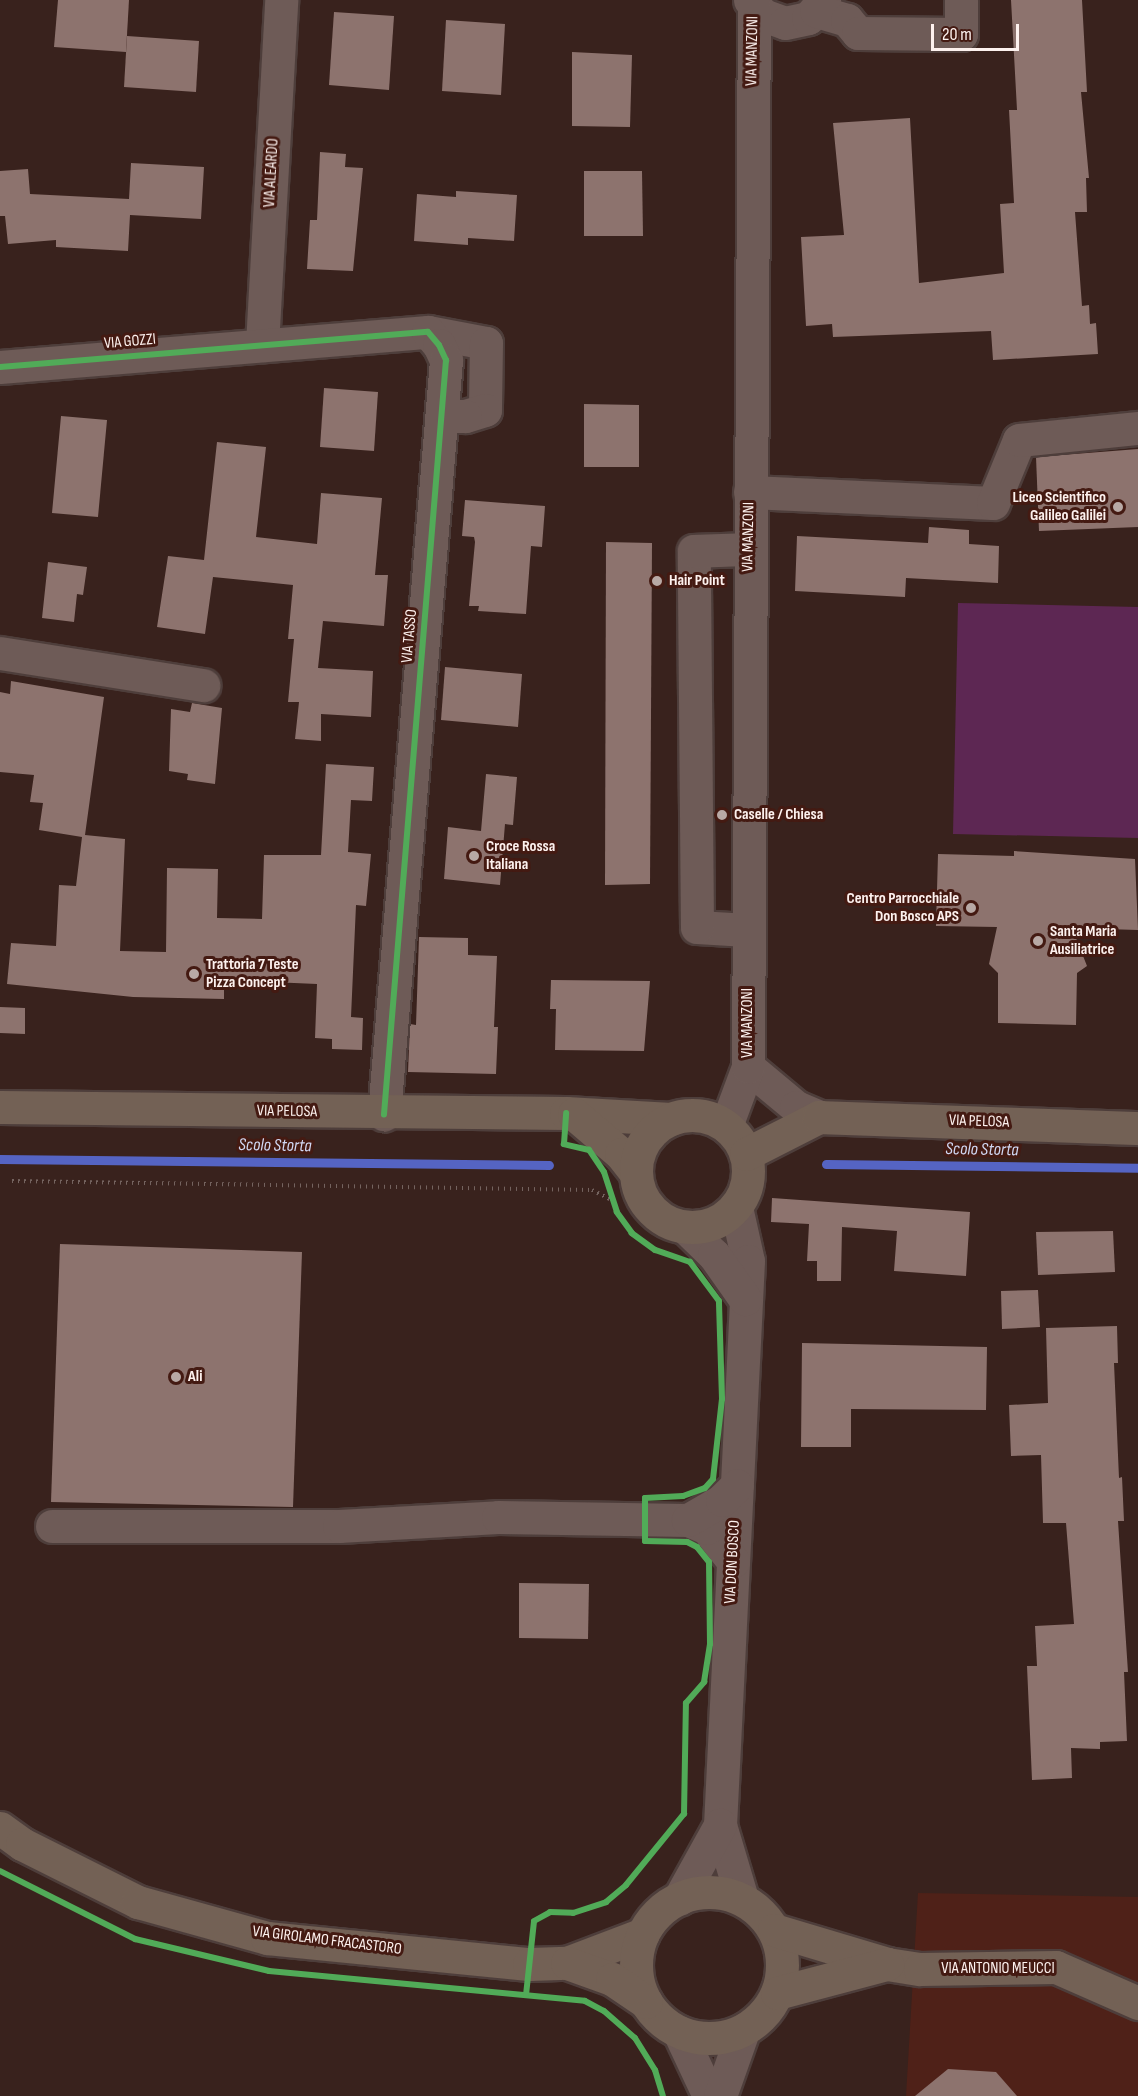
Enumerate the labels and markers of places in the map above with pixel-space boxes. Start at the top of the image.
place label: Liceo Scientifico Galileo Galilei [1012,488,1106,526]
marker: Liceo Scientifico Galileo Galilei [1111,500,1125,514]
place label: Hair Point [669,571,725,591]
marker: Hair Point [650,574,664,588]
place label: Caselle / Chiesa [734,805,823,825]
marker: Caselle / Chiesa [715,808,729,822]
place label: Croce Rossa Italiana [486,837,555,875]
marker: Croce Rossa Italiana [467,849,481,863]
place label: Centro Parrocchiale Don Bosco APS [847,889,959,927]
marker: Centro Parrocchiale Don Bosco APS [964,901,978,915]
place label: Santa Maria Ausiliatrice [1050,922,1117,960]
marker: Santa Maria Ausiliatrice [1031,934,1045,948]
place label: Trattoria 7 Teste Pizza Concept [206,955,298,993]
marker: Trattoria 7 Teste Pizza Concept [187,967,201,981]
place label: Ali [188,1367,202,1387]
marker: Ali [169,1370,183,1384]

